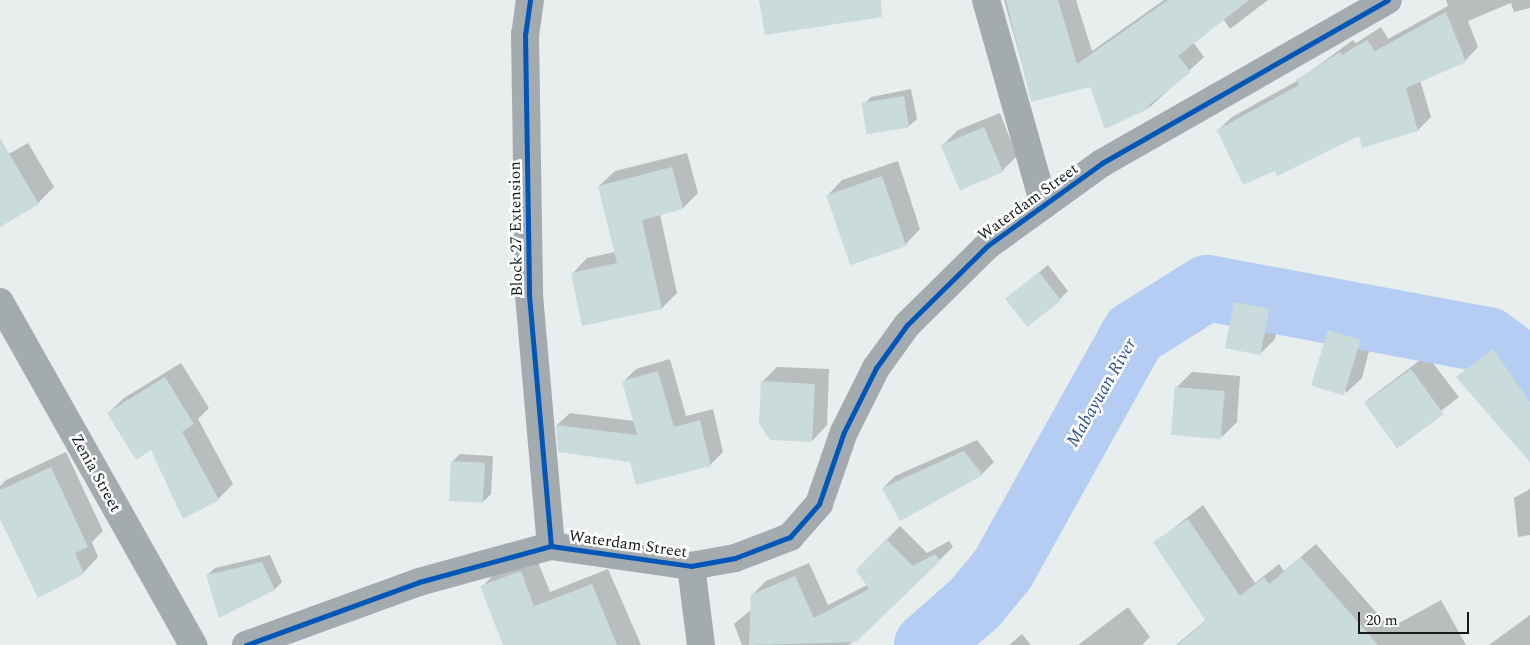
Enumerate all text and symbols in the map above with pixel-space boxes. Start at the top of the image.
street label: Waterdam Street [974,159,1082,245]
street label: Block 27 Extension [505,161,527,297]
water label: Mabayuan River [1062,335,1142,451]
street label: Zenia Street [67,431,125,515]
street label: Waterdam Street [568,526,688,562]
scale bar [1360,602,1471,634]
text: 20 m [1366,609,1398,632]

